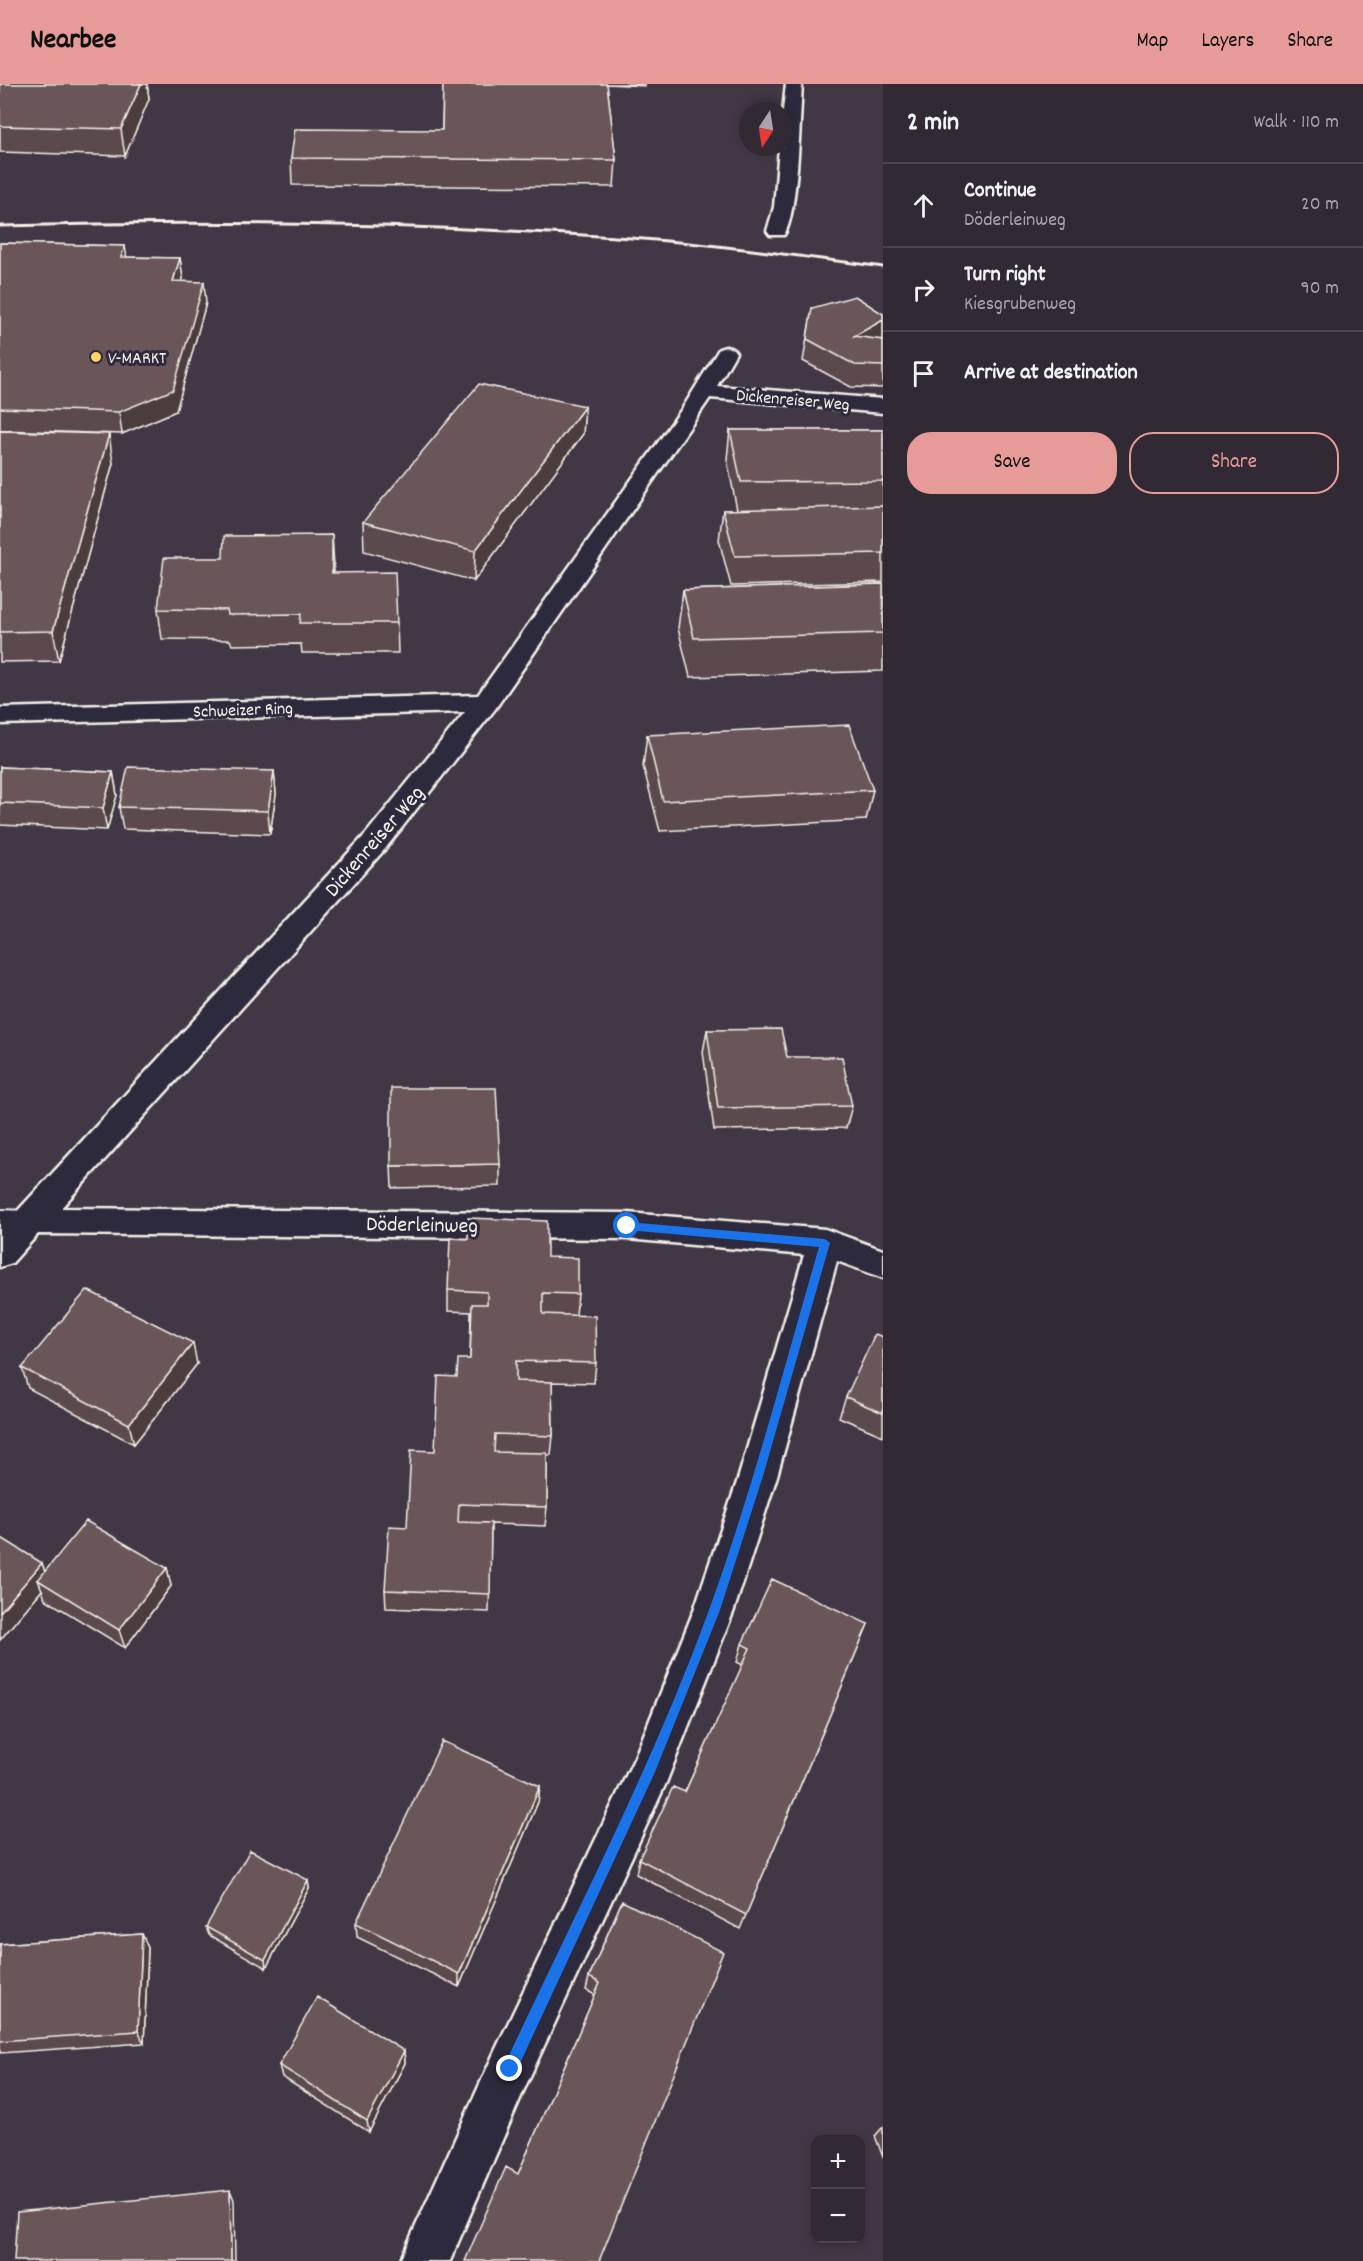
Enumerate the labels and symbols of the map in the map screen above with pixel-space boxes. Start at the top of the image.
north arrow [739,102,793,156]
place label: V-MARKT [108,347,166,372]
marker: V-MARKT [89,350,103,364]
street label: Dickenreiser Weg [735,384,851,419]
street label: Schweizer Ring [193,697,294,726]
street label: Dickenreiser Weg [318,780,433,905]
street label: Döderleinweg [366,1210,478,1243]
route start [613,1212,639,1238]
route end [496,2055,522,2081]

